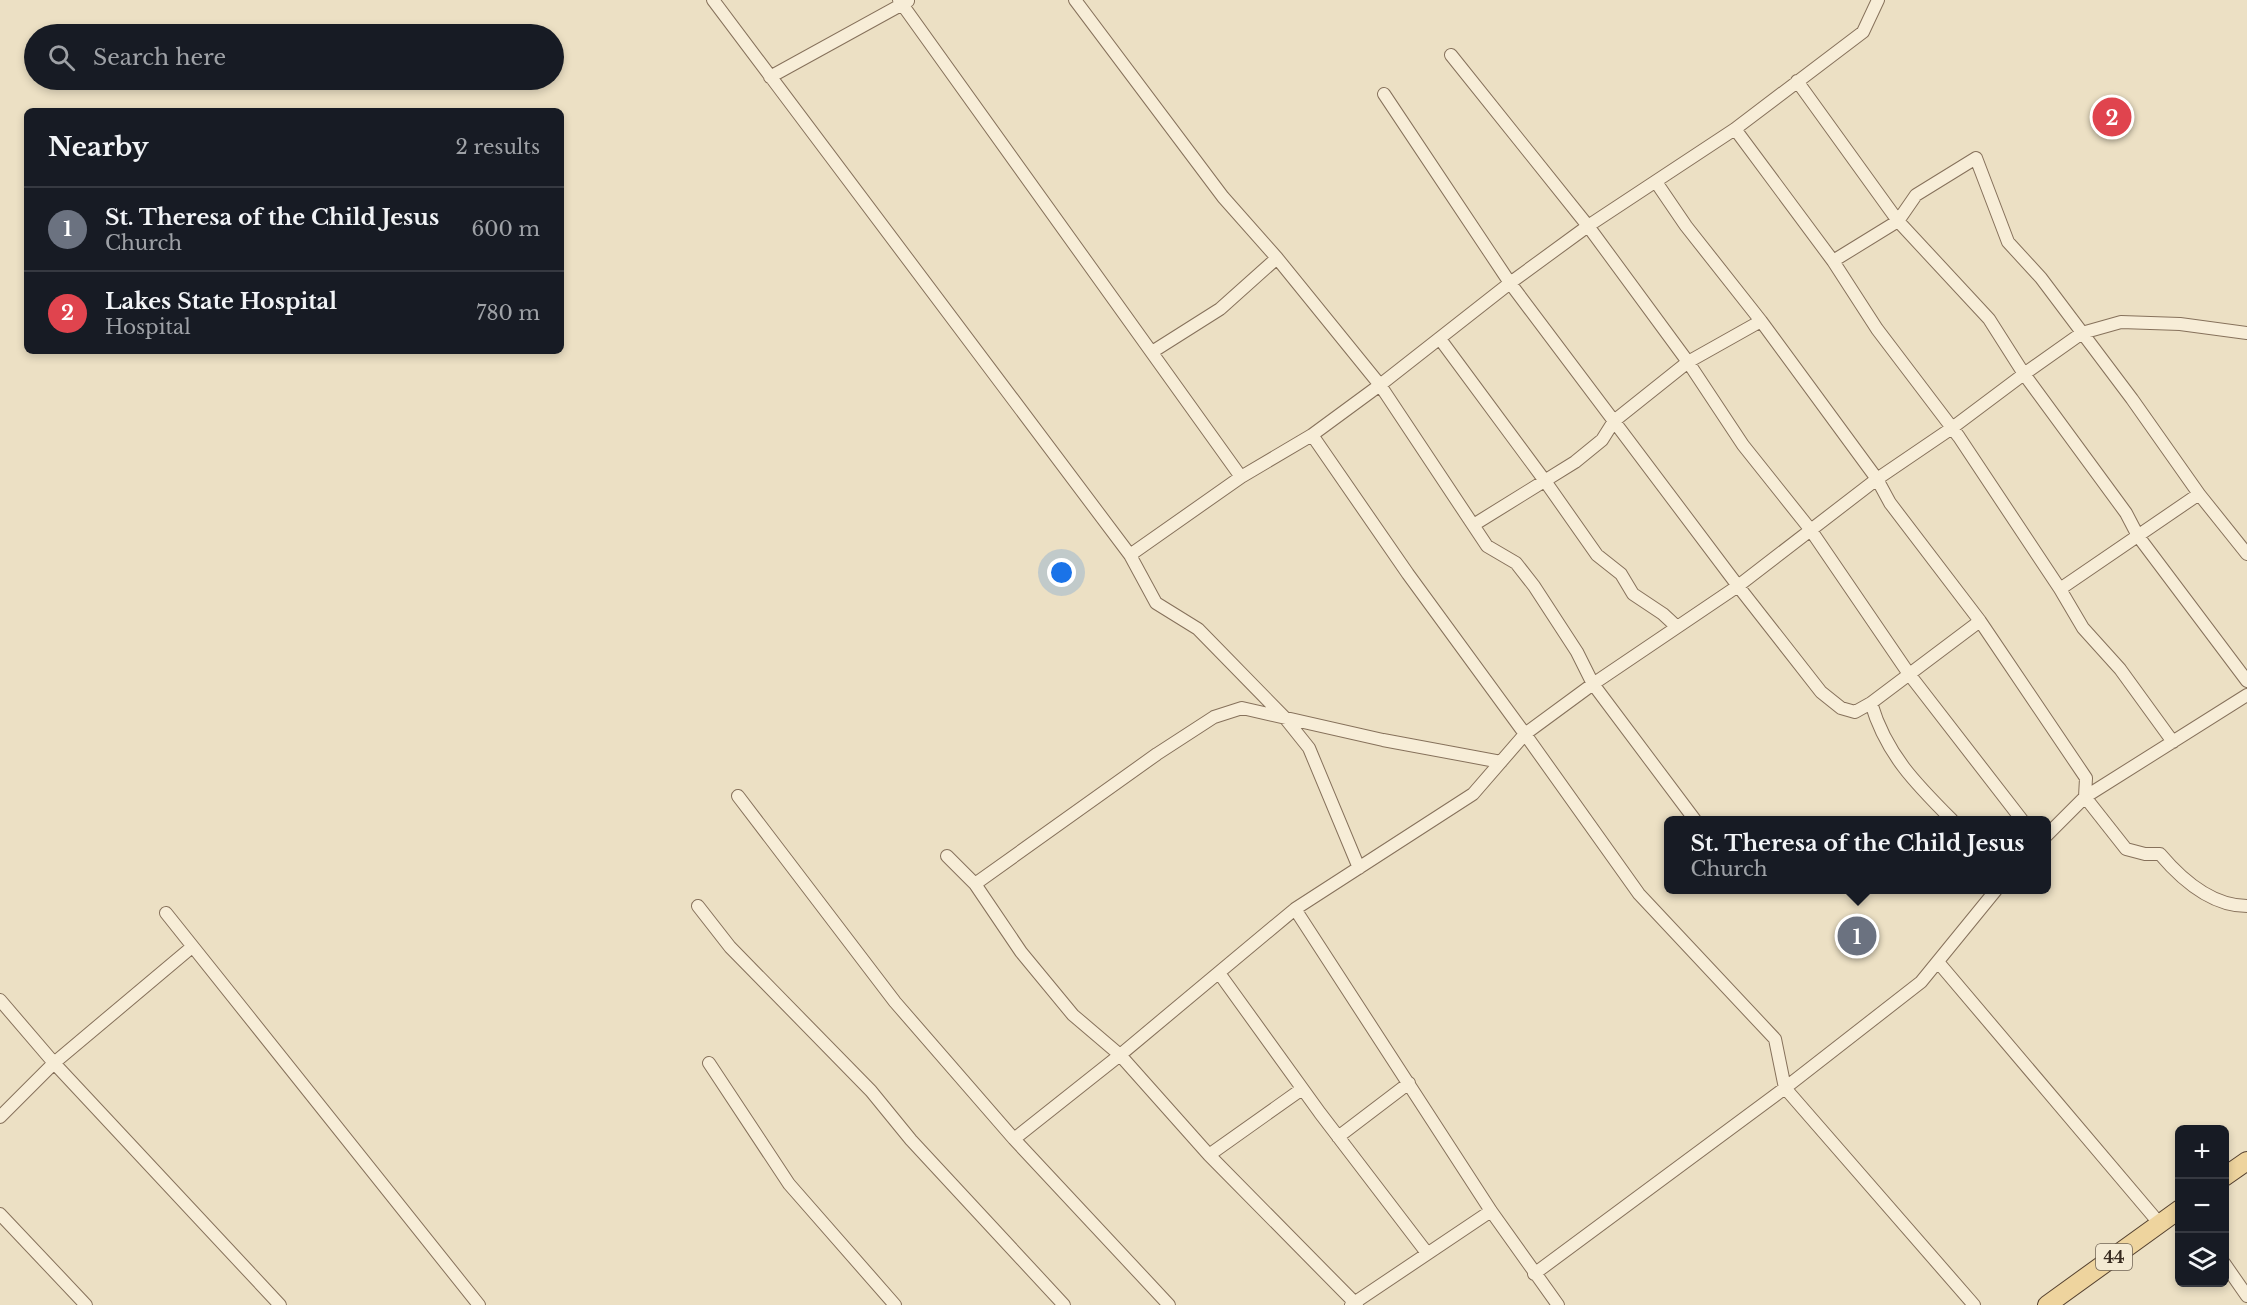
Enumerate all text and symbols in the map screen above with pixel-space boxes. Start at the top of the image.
search box [24,24,564,90]
icon: search [45,41,78,74]
text: Search here [93,44,226,71]
pin: 2 [2092,94,2132,140]
text: Nearby [48,131,149,163]
text: 2 results [456,135,540,159]
text: St. Theresa of the Child Jesus [105,204,439,231]
text: 1 [63,217,72,241]
text: 600 m [471,217,540,241]
text: Church [105,231,182,255]
text: Lakes State Hospital [105,288,337,315]
text: 2 [61,301,74,325]
text: 780 m [476,301,540,325]
text: Hospital [105,315,191,339]
your location [1047,558,1076,587]
popup [1664,816,2051,894]
text: St. Theresa of the Child Jesus [1690,830,2025,857]
text: Church [1690,857,1767,881]
pin: 1 [1838,914,1876,958]
map controls [2175,1125,2229,1287]
button: + [2175,1125,2229,1179]
button: − [2175,1179,2229,1233]
button: layers [2175,1233,2229,1287]
road number: 44 [2096,1244,2132,1270]

